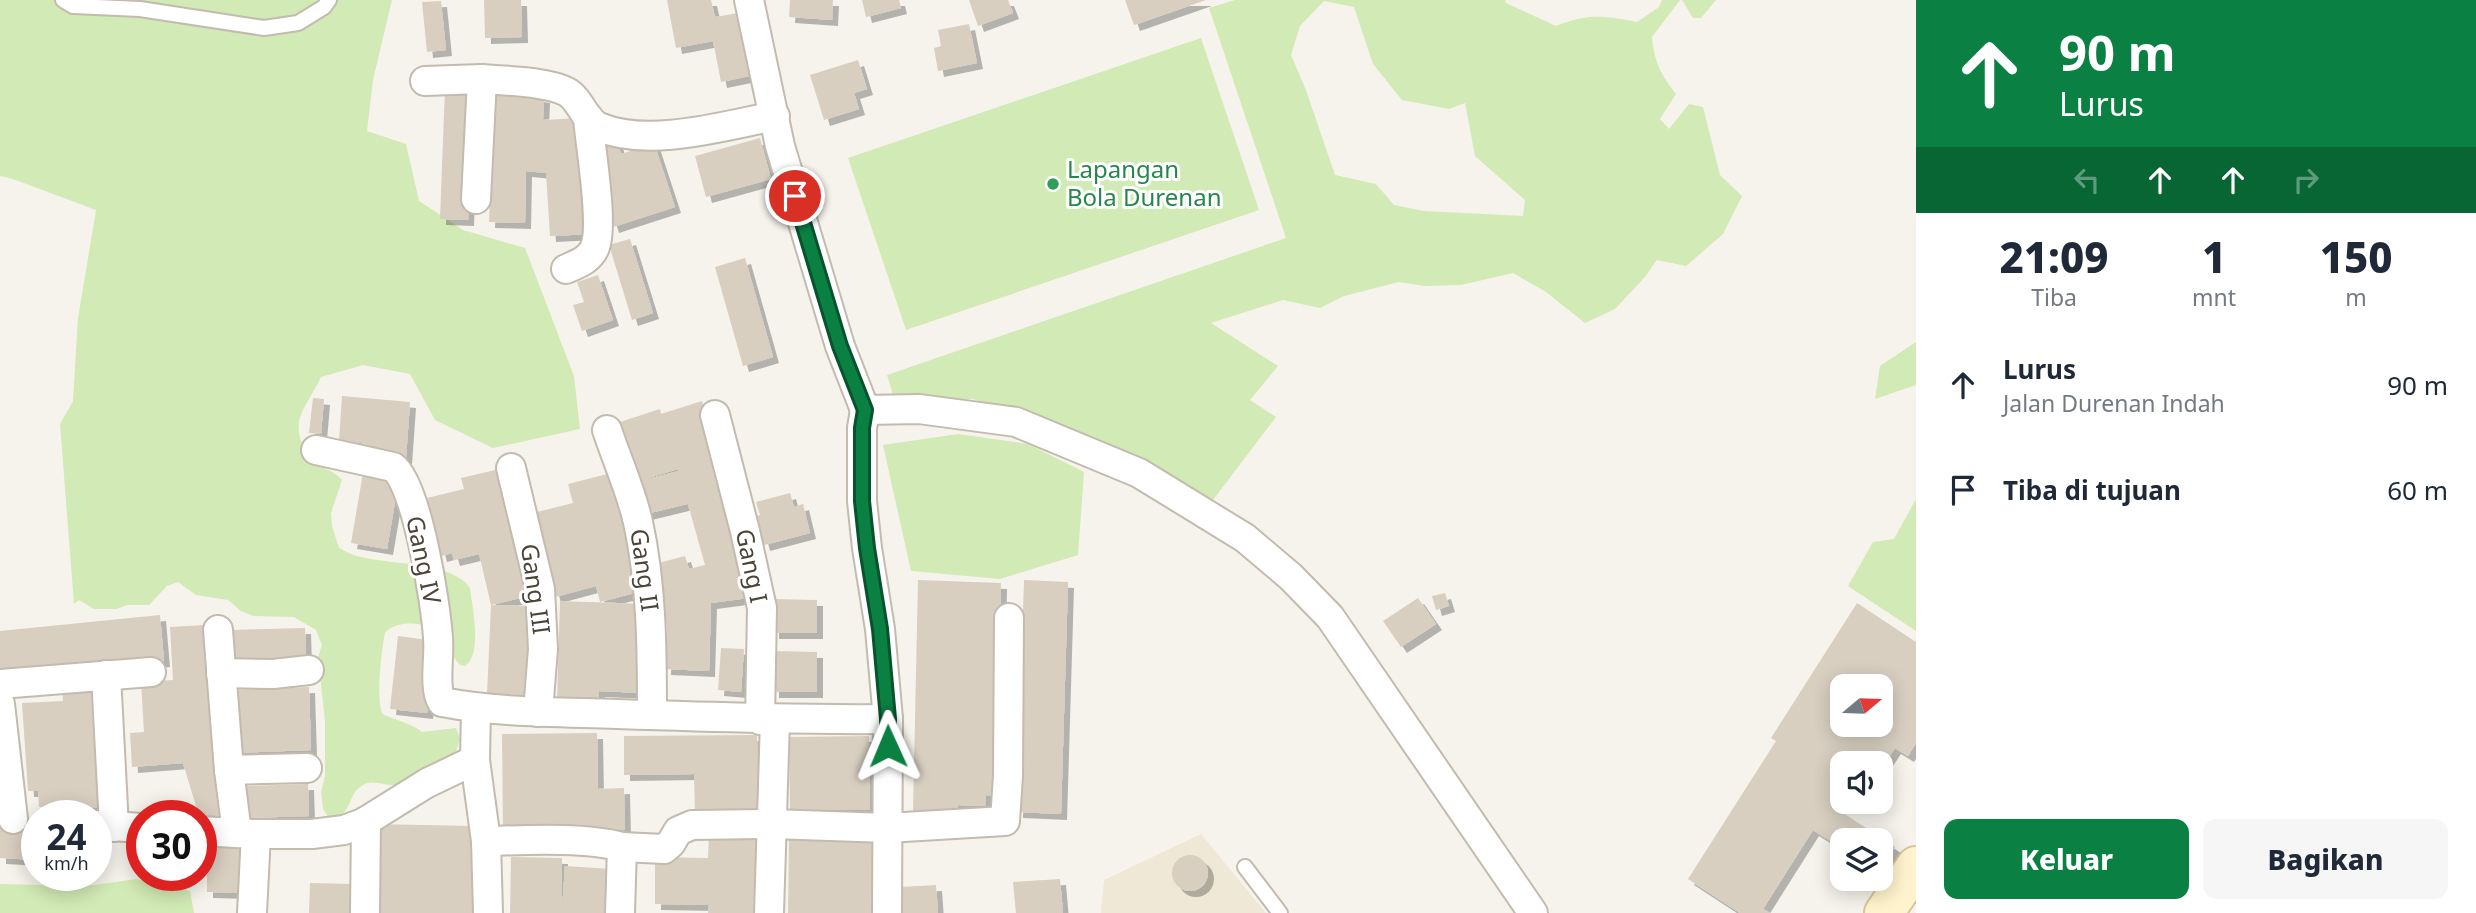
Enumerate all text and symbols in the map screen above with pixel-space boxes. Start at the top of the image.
text: 90 m [2059,19,2176,85]
icon: ahead [1944,28,2035,119]
text: Lurus [2059,82,2144,125]
place label: Lapangan Bola Durenan [1067,152,1221,213]
icon: left [2068,161,2106,199]
icon: ahead [2141,161,2179,199]
icon: ahead [2214,161,2252,199]
icon: right [2287,161,2325,199]
pin [765,166,825,226]
marker: Lapangan Bola Durenan [1045,176,1061,192]
icon: arrive [776,177,814,215]
text: 21:09 [2000,228,2109,285]
text: 1 [2202,228,2226,285]
text: 150 [2320,228,2392,285]
text: Tiba [2031,281,2077,313]
text: mnt [2192,281,2236,313]
text: m [2345,281,2367,313]
text: Lurus [2003,351,2076,387]
icon: ahead [1944,366,1982,404]
text: 90 m [2387,367,2448,403]
text: Jalan Durenan Indah [2003,387,2225,419]
icon: arrive [1944,471,1982,509]
text: Tiba di tujuan [2003,472,2181,508]
text: 60 m [2387,472,2448,508]
street label: Gang IV [399,513,450,607]
street label: Gang II [623,526,668,613]
street label: Gang I [729,526,776,606]
street label: Gang III [514,541,559,636]
north arrow [1830,674,1894,737]
map controls [1830,674,1893,891]
position arrow [851,709,925,783]
button: sound [1830,751,1893,814]
speed limit sign: 30 [126,800,217,891]
text: 24 [46,813,87,860]
button: Keluar [1944,819,2189,899]
button: Bagikan [2203,819,2448,899]
button: layers [1830,828,1893,891]
text: km/h [44,851,89,875]

